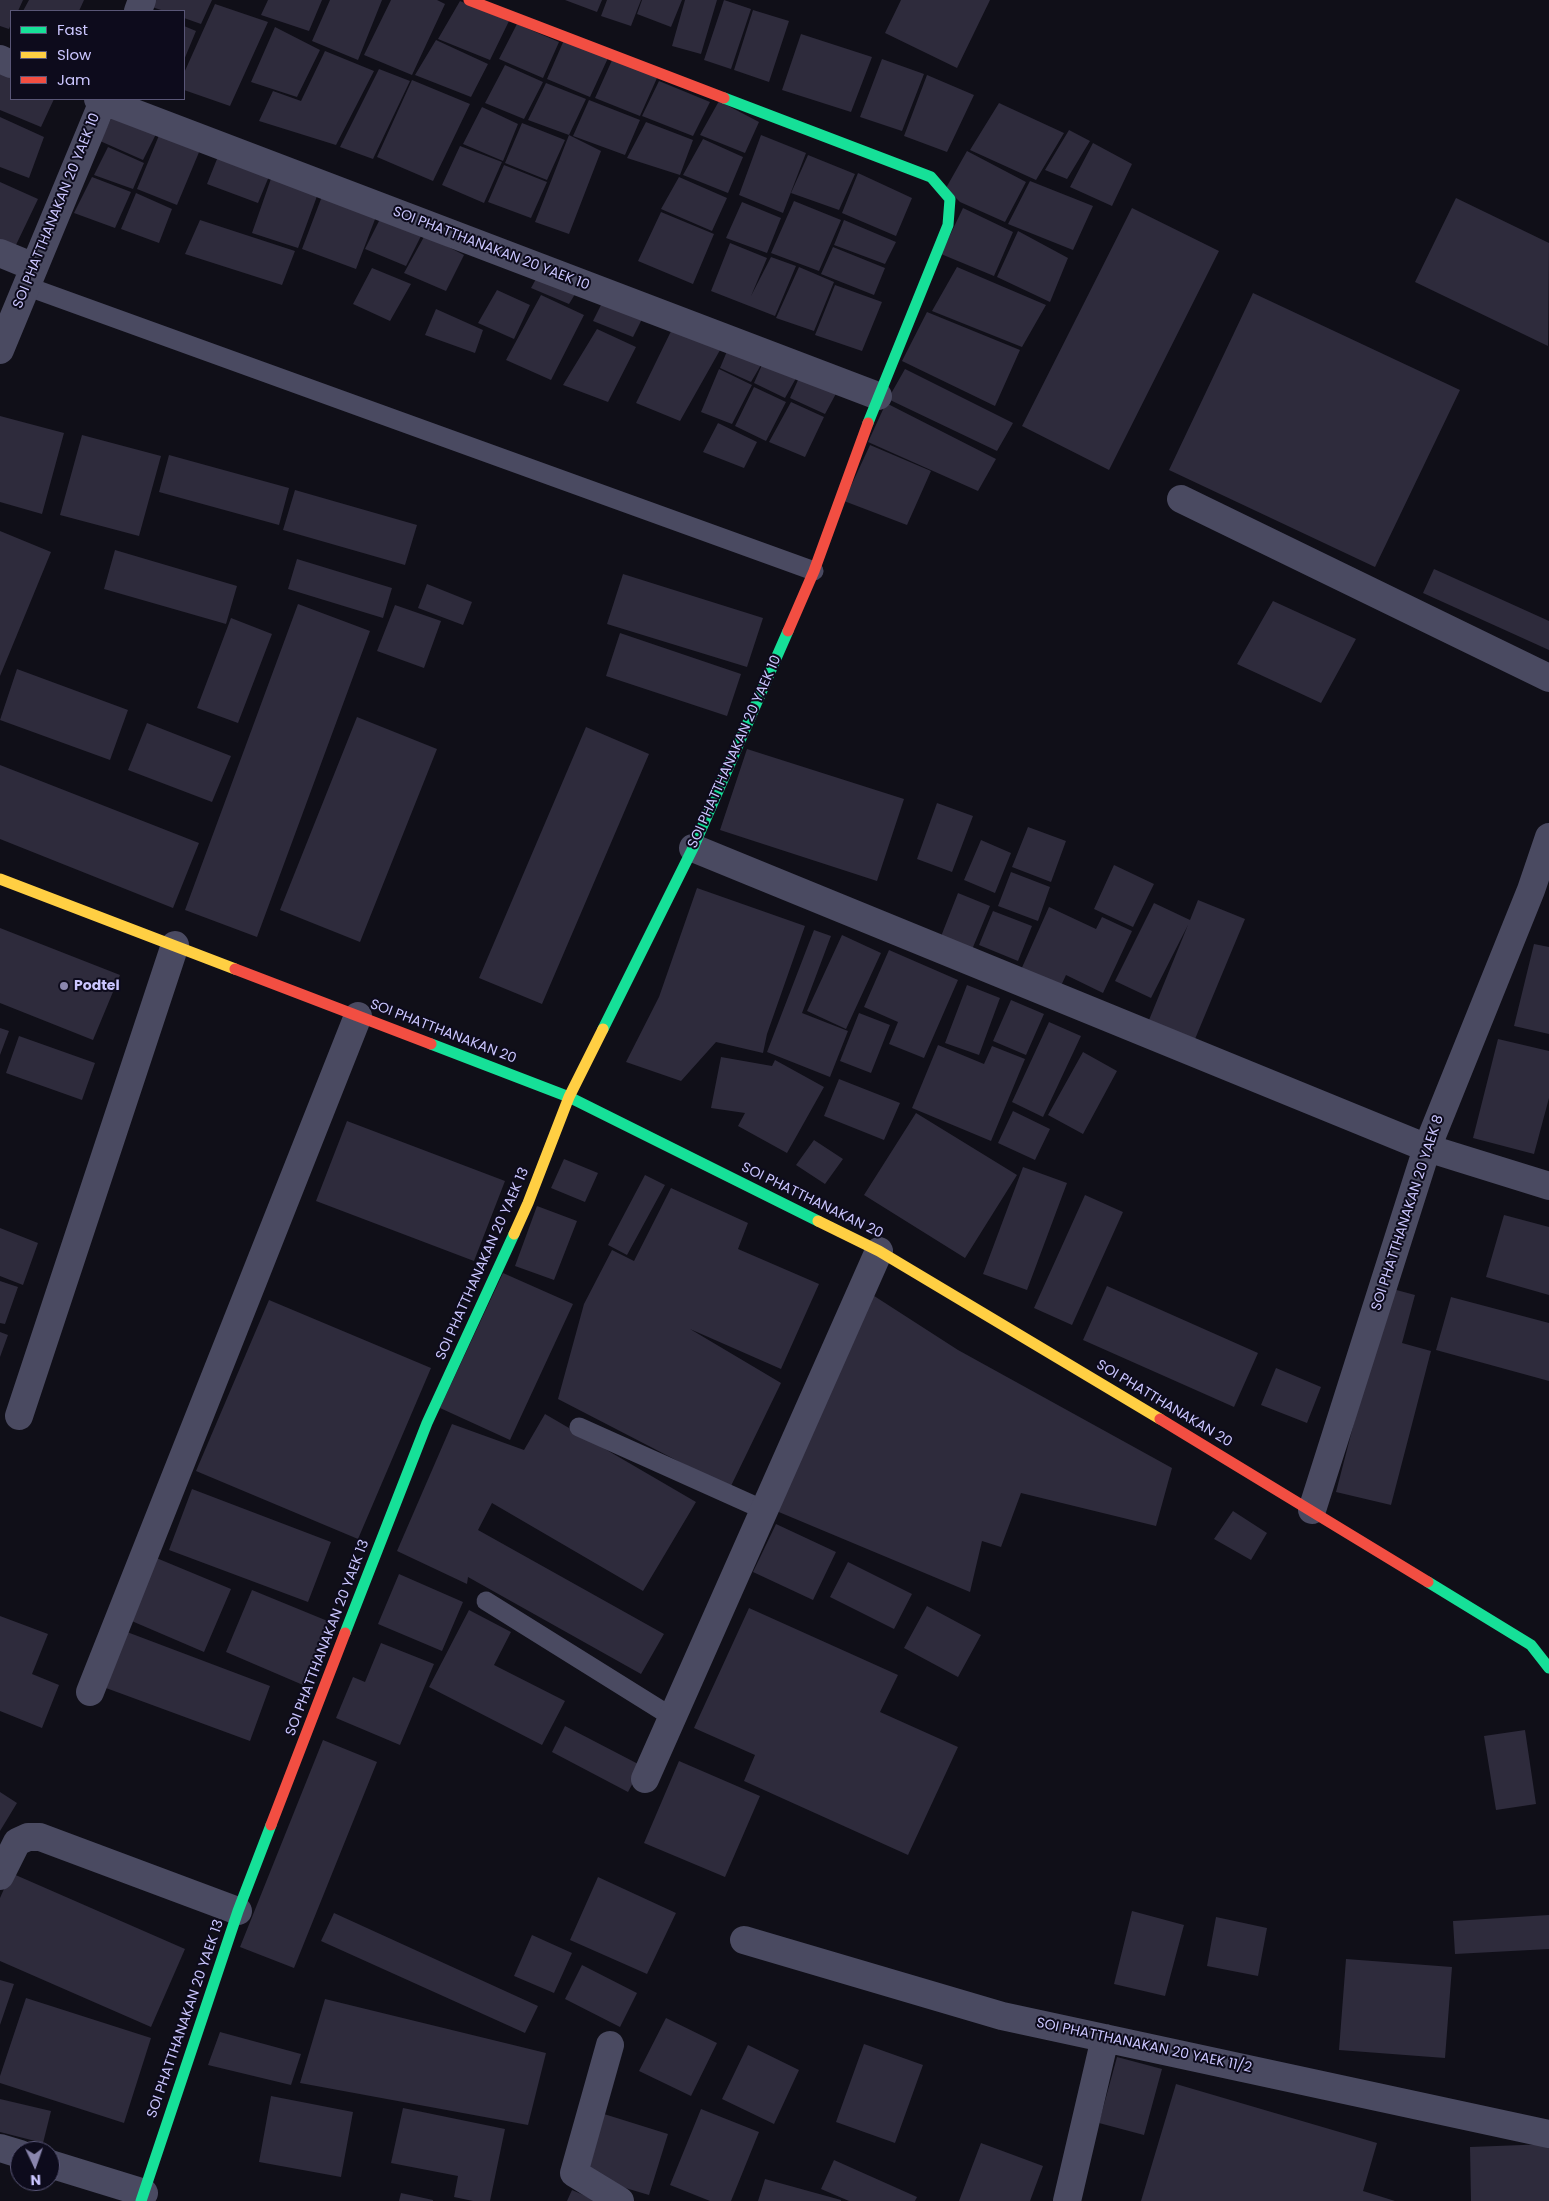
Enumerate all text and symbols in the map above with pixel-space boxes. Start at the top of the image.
legend [10,10,185,100]
text: Fast [57,19,88,40]
text: Slow [57,44,91,65]
text: Jam [57,69,91,90]
street label: SOI PHATTHANAKAN 20 YAEK 10 [10,111,104,311]
street label: SOI PHATTHANAKAN 20 YAEK 10 [390,204,592,294]
street label: SOI PHATTHANAKAN 20 YAEK 10 [685,653,785,851]
place label: Podtel [74,978,120,994]
marker: Podtel [58,980,70,992]
street label: SOI PHATTHANAKAN 20 [367,996,519,1068]
street label: SOI PHATTHANAKAN 20 YAEK 8 [1368,1113,1448,1313]
street label: SOI PHATTHANAKAN 20 [738,1159,886,1243]
street label: SOI PHATTHANAKAN 20 YAEK 13 [433,1165,533,1363]
street label: SOI PHATTHANAKAN 20 [1093,1357,1235,1451]
street label: SOI PHATTHANAKAN 20 YAEK 13 [283,1538,373,1738]
street label: SOI PHATTHANAKAN 20 YAEK 13 [144,1918,228,2120]
street label: SOI PHATTHANAKAN 20 YAEK 11/2 [1035,2015,1253,2077]
north arrow [10,2141,60,2191]
text: N [30,2170,42,2190]

